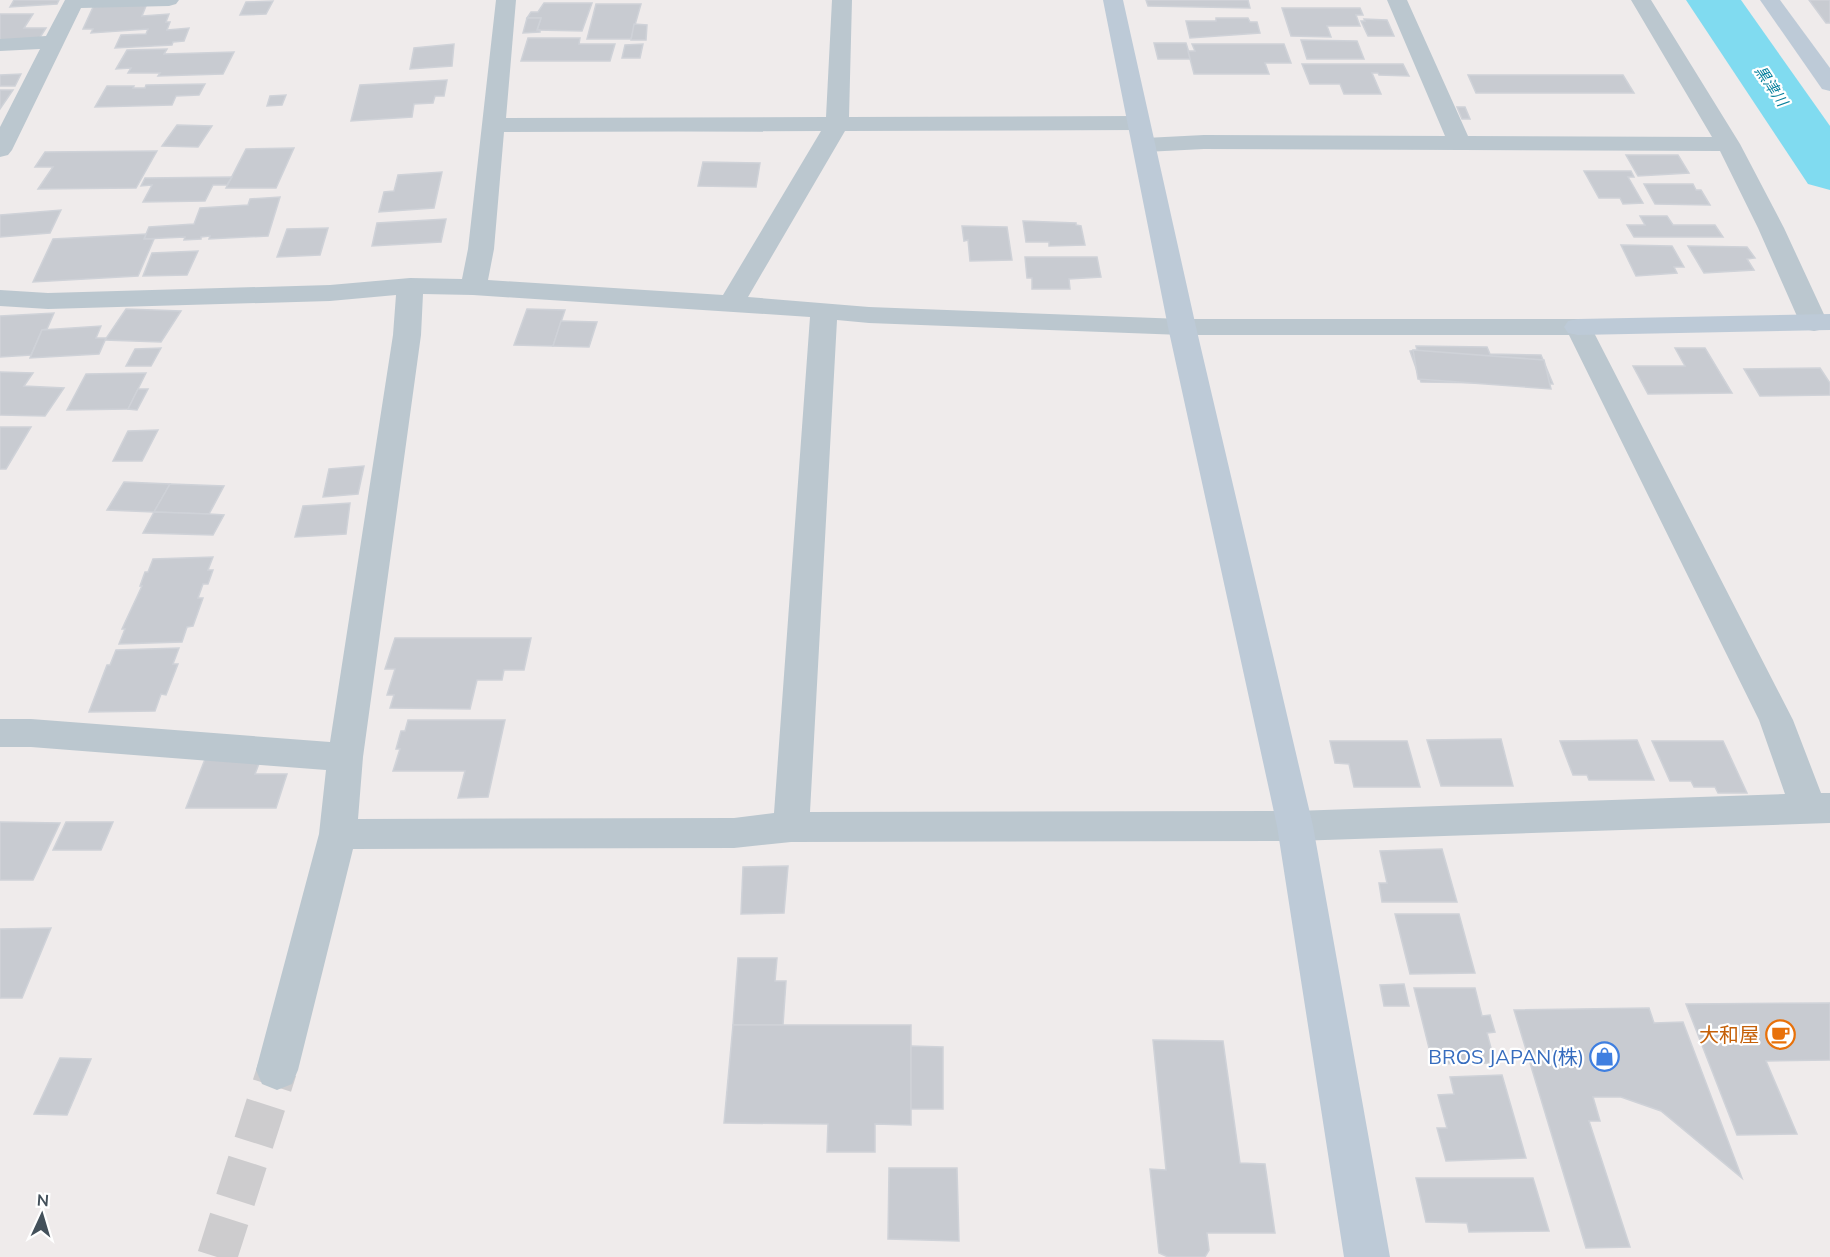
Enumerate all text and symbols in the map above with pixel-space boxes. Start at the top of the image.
water label: 黒津川 [1751,62,1793,111]
cafe icon: 大和屋 [1764,1019,1796,1051]
place label: 大和屋 [1699,1022,1759,1047]
shop icon: BROS JAPAN(株) [1589,1041,1621,1073]
place label: BROS JAPAN(株) [1428,1044,1584,1069]
north arrow [12,1185,72,1245]
text: N [36,1190,50,1210]

